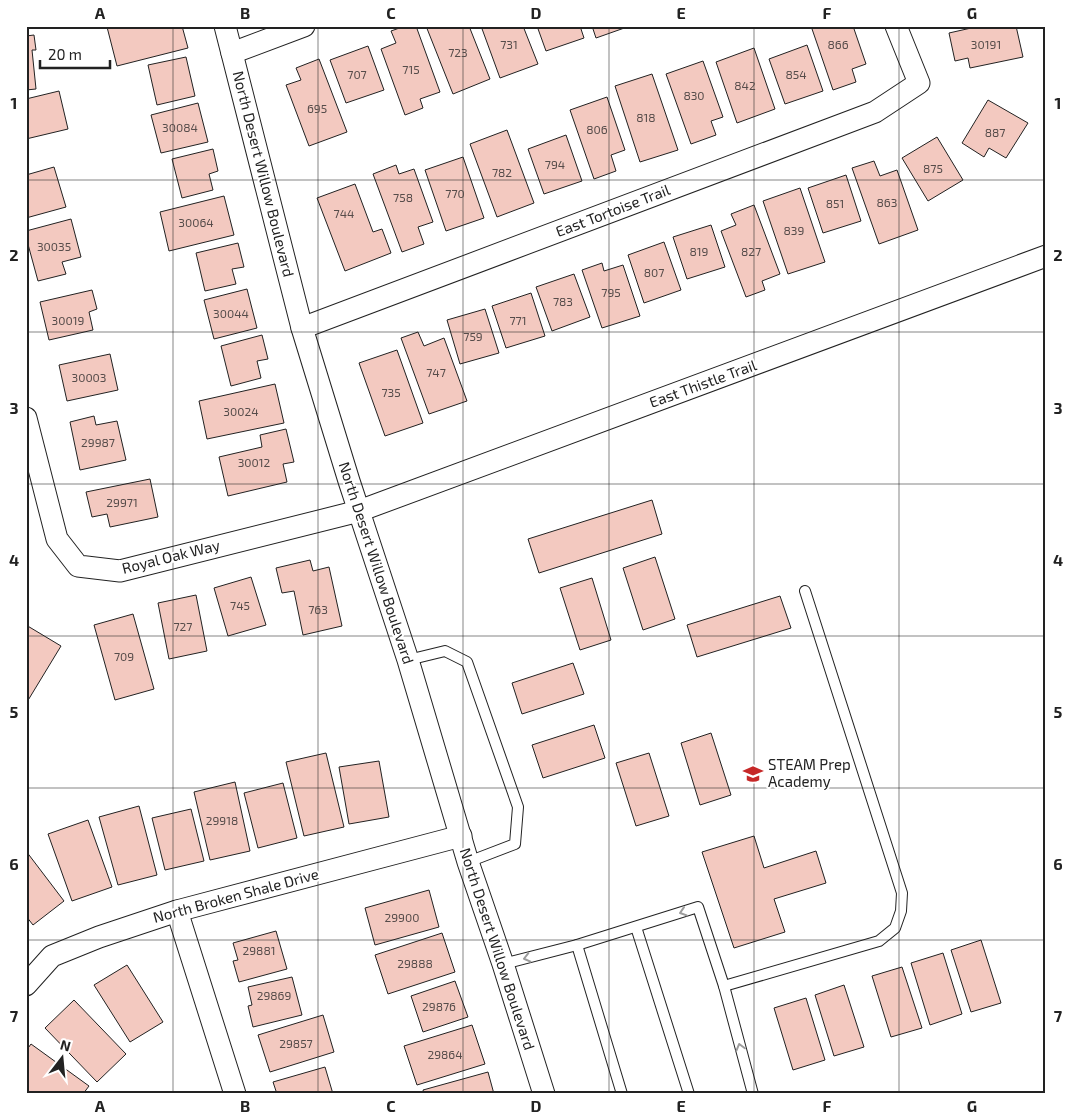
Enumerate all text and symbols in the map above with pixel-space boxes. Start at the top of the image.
text: A [95,3,106,22]
text: B [240,3,250,22]
text: C [386,3,396,22]
text: D [531,3,542,22]
text: E [676,3,686,22]
text: F [823,3,832,22]
text: G [967,3,977,22]
house number: 731 [500,37,518,51]
house number: 866 [827,37,849,51]
house number: 30191 [971,37,1001,51]
scale bar [40,38,110,70]
text: 20 m [48,45,82,63]
house number: 723 [448,45,468,59]
house number: 715 [402,62,420,76]
house number: 707 [347,67,367,81]
house number: 854 [785,67,807,81]
street label: North Desert Willow Boulevard [230,69,298,279]
house number: 842 [734,78,756,92]
house number: 830 [683,88,705,102]
text: 1 [11,93,17,112]
text: 1 [1055,93,1061,112]
house number: 695 [307,101,327,115]
house number: 818 [636,110,656,124]
house number: 30084 [162,120,198,134]
house number: 806 [586,122,608,136]
house number: 887 [985,125,1005,139]
house number: 794 [545,157,565,171]
house number: 875 [923,161,943,175]
house number: 782 [492,165,512,179]
street label: East Tortoise Trail [553,180,673,240]
house number: 770 [445,186,465,200]
house number: 758 [393,190,413,204]
house number: 863 [877,195,897,209]
house number: 851 [826,196,844,210]
house number: 744 [334,206,354,220]
house number: 30064 [178,215,214,229]
house number: 839 [784,223,805,237]
house number: 30035 [37,239,71,253]
house number: 819 [690,244,709,258]
house number: 827 [741,244,761,258]
text: 2 [9,245,19,264]
text: 2 [1053,245,1063,264]
house number: 807 [644,265,664,279]
house number: 795 [601,285,621,299]
house number: 783 [553,294,573,308]
house number: 30044 [213,306,249,320]
house number: 30019 [52,313,85,327]
house number: 771 [509,313,527,327]
house number: 759 [463,329,483,343]
street label: East Thistle Trail [647,355,759,411]
house number: 747 [426,365,446,379]
house number: 30003 [71,370,107,384]
house number: 735 [381,385,401,399]
text: 3 [9,398,19,417]
text: 3 [1053,398,1063,417]
house number: 30024 [223,404,259,418]
house number: 29987 [81,435,115,449]
house number: 30012 [238,455,271,469]
street label: North Desert Willow Boulevard [336,459,418,666]
house number: 29971 [106,495,138,509]
street label: Royal Oak Way [120,535,222,577]
text: 4 [9,550,19,569]
text: 4 [1053,550,1063,569]
house number: 745 [230,598,250,612]
house number: 763 [308,602,328,616]
house number: 727 [173,619,193,633]
house number: 709 [114,649,134,663]
text: 5 [10,702,19,721]
text: 5 [1054,702,1063,721]
place label: STEAM Prep Academy [768,755,851,790]
school or university icon: STEAM Prep Academy [742,763,764,785]
house number: 29918 [206,813,238,827]
street label: North Desert Willow Boulevard [457,845,539,1052]
text: 6 [9,854,19,873]
text: 6 [1053,854,1063,873]
street label: North Broken Shale Drive [151,864,321,926]
one-way arrow [679,906,687,916]
house number: 29900 [385,910,419,924]
house number: 29881 [243,943,275,957]
one-way arrow [522,952,531,963]
house number: 29888 [397,956,433,970]
house number: 29869 [257,988,291,1002]
house number: 29876 [422,999,456,1013]
text: 7 [10,1006,19,1025]
text: 7 [1054,1006,1063,1025]
north arrow [38,1032,88,1082]
text: N [59,1035,73,1055]
house number: 29857 [279,1036,313,1050]
one-way arrow [736,1043,746,1051]
house number: 29864 [427,1047,463,1061]
text: A [95,1096,106,1115]
text: B [240,1096,250,1115]
text: C [386,1096,396,1115]
text: D [531,1096,542,1115]
text: E [676,1096,686,1115]
text: F [823,1096,832,1115]
text: G [967,1096,977,1115]

